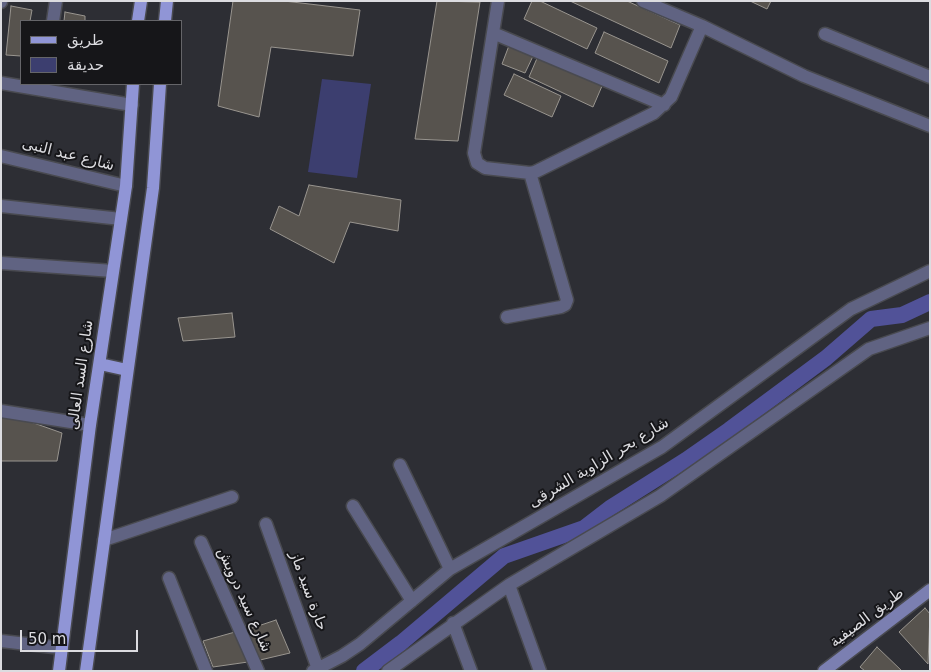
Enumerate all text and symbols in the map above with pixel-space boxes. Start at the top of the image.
legend [20,20,182,85]
text: طريق [67,31,104,49]
text: حديقة [67,56,104,74]
street label: شارع عبد النبى [20,135,116,175]
street label: شارع السد العالى [64,319,98,431]
street label: شارع بحر الزاوية الشرقى [526,414,672,512]
street label: شارع سيد درويش [213,545,275,655]
street label: حارة سيد ماز [285,549,331,633]
street label: طريق الصيفية [826,584,908,652]
scale bar [22,620,140,652]
text: 50 m [28,630,66,648]

